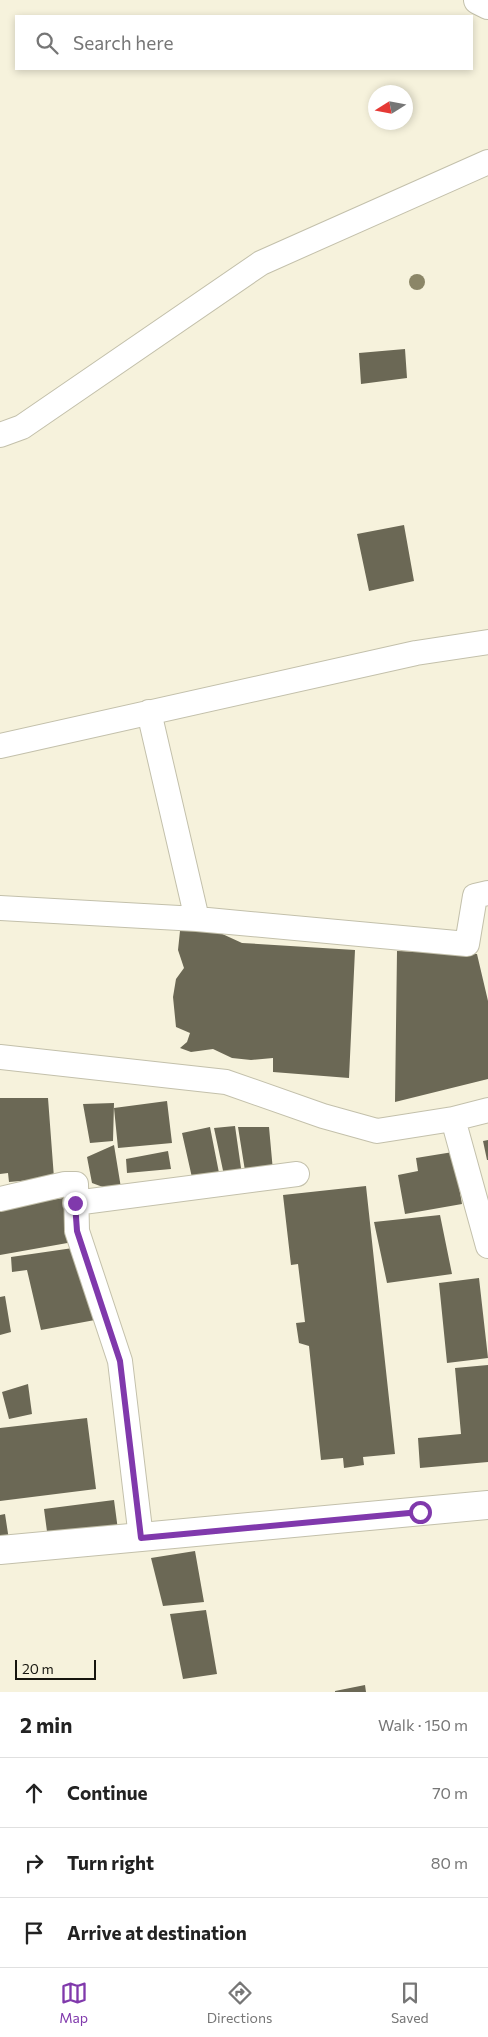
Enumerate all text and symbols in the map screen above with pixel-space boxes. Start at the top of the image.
search box [15,15,473,70]
icon: search [33,29,61,57]
text: Search here [73,31,173,54]
north arrow [368,85,413,130]
route end [64,1192,87,1215]
route start [409,1501,432,1524]
scale bar [15,1657,96,1680]
text: 20 m [22,1660,54,1677]
text: 2 min [20,1712,72,1737]
text: Walk · 150 m [378,1715,468,1734]
icon: ahead [20,1779,48,1807]
text: Continue [67,1781,147,1804]
text: 70 m [432,1783,468,1802]
icon: right [20,1849,48,1877]
text: Turn right [67,1851,154,1874]
text: 80 m [431,1853,468,1872]
icon: arrive [20,1919,48,1947]
text: Arrive at destination [67,1921,247,1944]
tab: Map [59,1979,88,2026]
tab: Directions [207,1979,272,2026]
tab: Saved [391,1979,429,2026]

